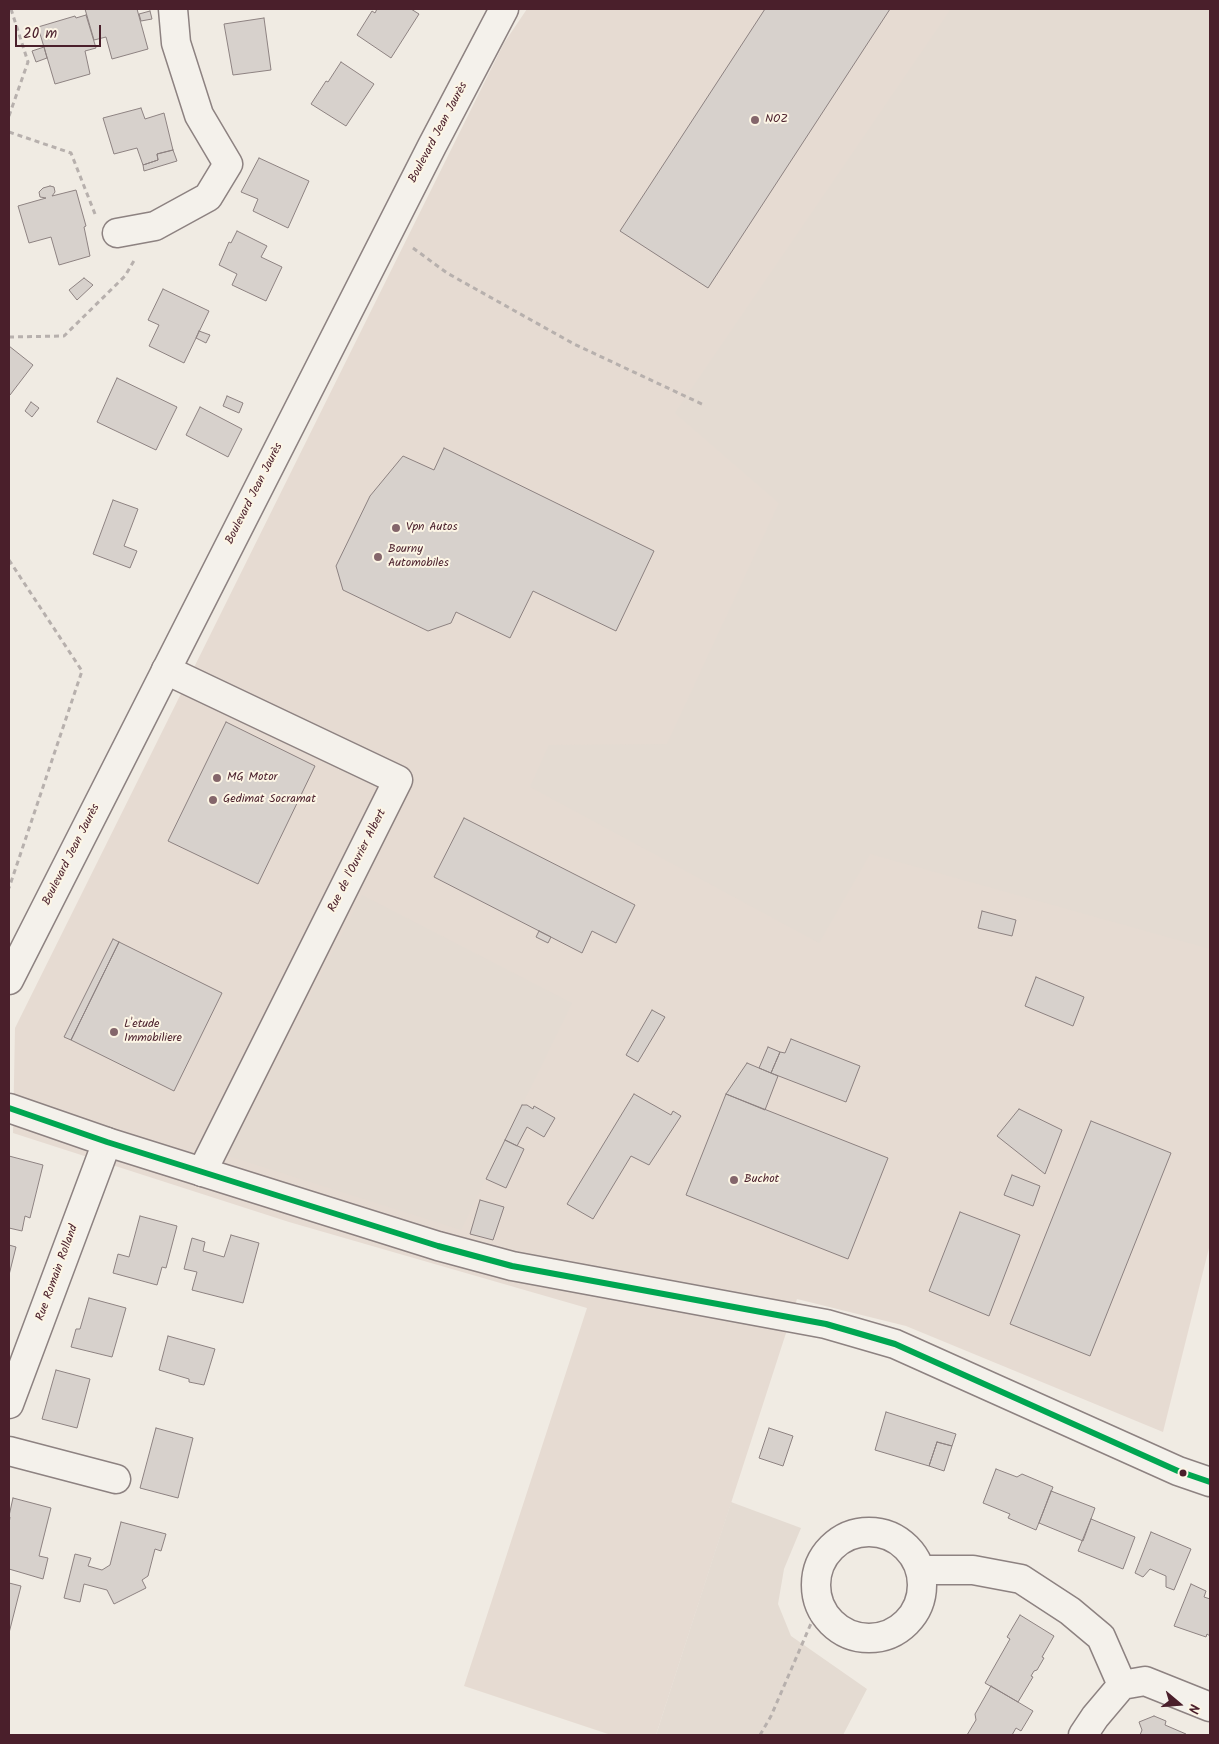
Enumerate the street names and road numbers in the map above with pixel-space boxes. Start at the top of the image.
street label: Boulevard Jean Jaurès [406,80,472,186]
street label: Boulevard Jean Jaurès [223,441,287,547]
street label: Boulevard Jean Jaurès [40,802,104,908]
street label: Rue de l'Ouvrier Albert [326,807,390,915]
street label: Rue Romain Rolland [34,1223,82,1323]

